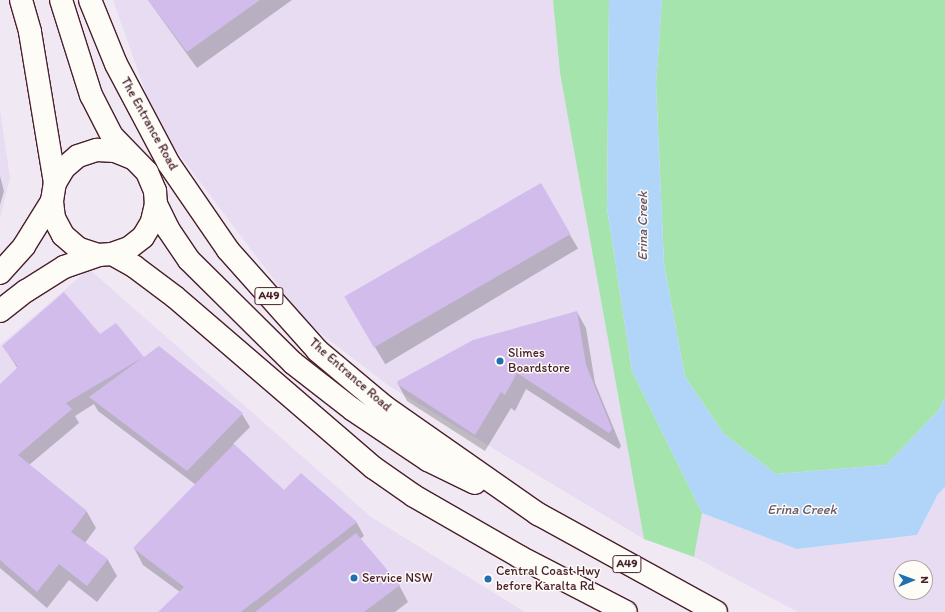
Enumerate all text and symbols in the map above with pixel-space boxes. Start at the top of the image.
street label: The Entrance Road [117,74,181,174]
water label: Erina Creek [635,191,651,261]
road number: A49 [254,286,284,306]
street label: The Entrance Road [305,335,395,415]
place label: Slimes Boardstore [508,346,570,377]
marker: Slimes Boardstore [495,356,505,366]
water label: Erina Creek [767,502,837,518]
road number: A49 [612,554,642,574]
north arrow [893,560,933,600]
place label: Central Coast Hwy before Karalta Rd [496,564,600,595]
place label: Service NSW [362,570,432,586]
marker: Service NSW [349,573,359,583]
marker: Central Coast Hwy before Karalta Rd [483,574,493,584]
text: N [918,576,931,584]

